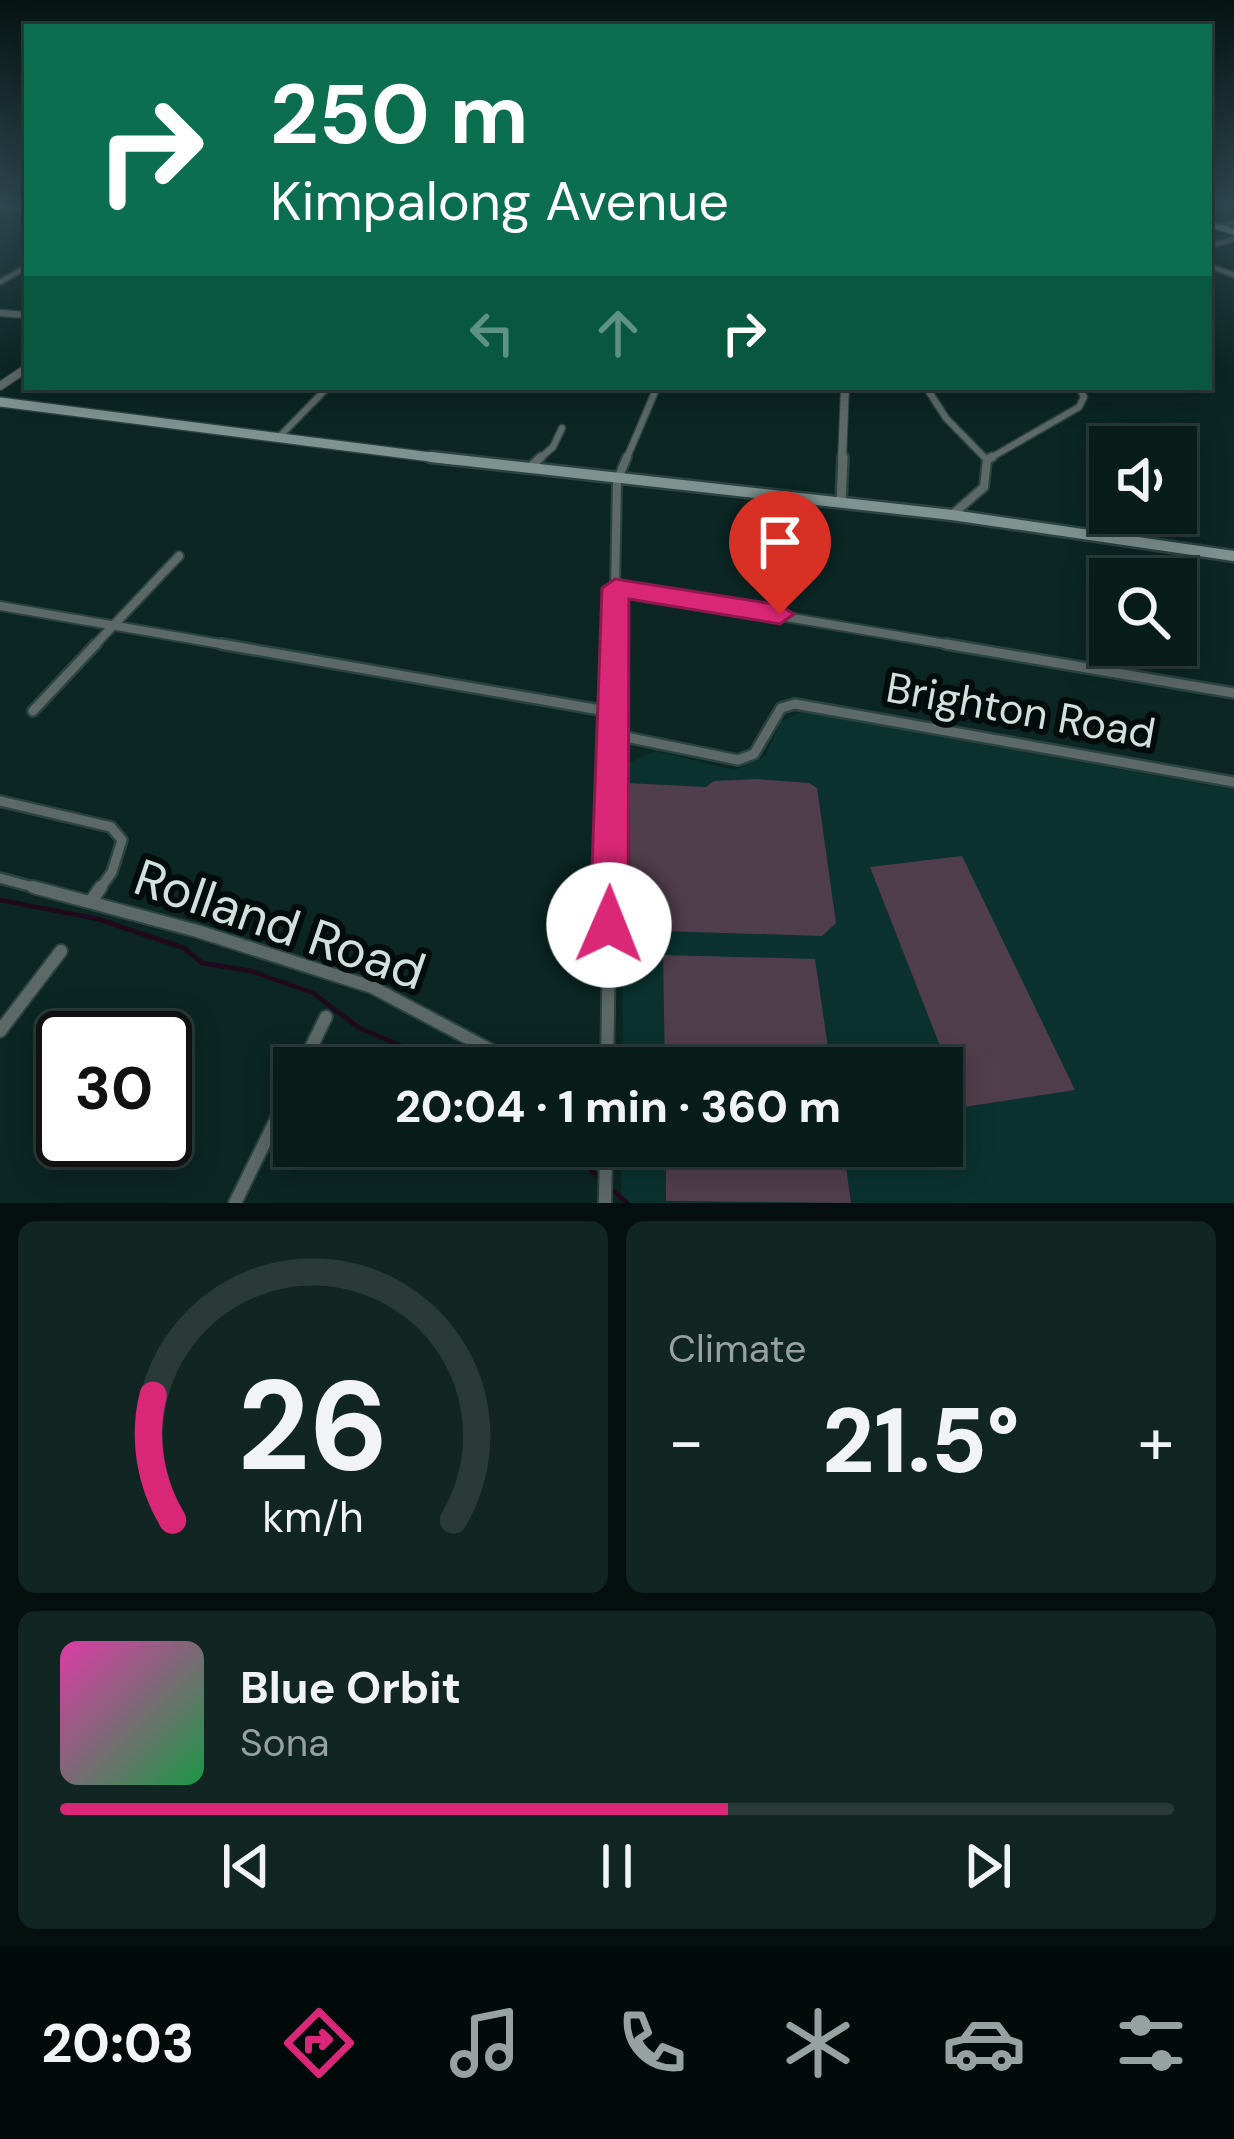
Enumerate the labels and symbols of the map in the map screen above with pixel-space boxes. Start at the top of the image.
pin [729,491,831,614]
street label: Brighton Road [882,660,1160,761]
street label: Rolland Road [126,843,434,1005]
position arrow [546,862,672,988]
speed limit sign: 30 [36,1011,192,1167]

